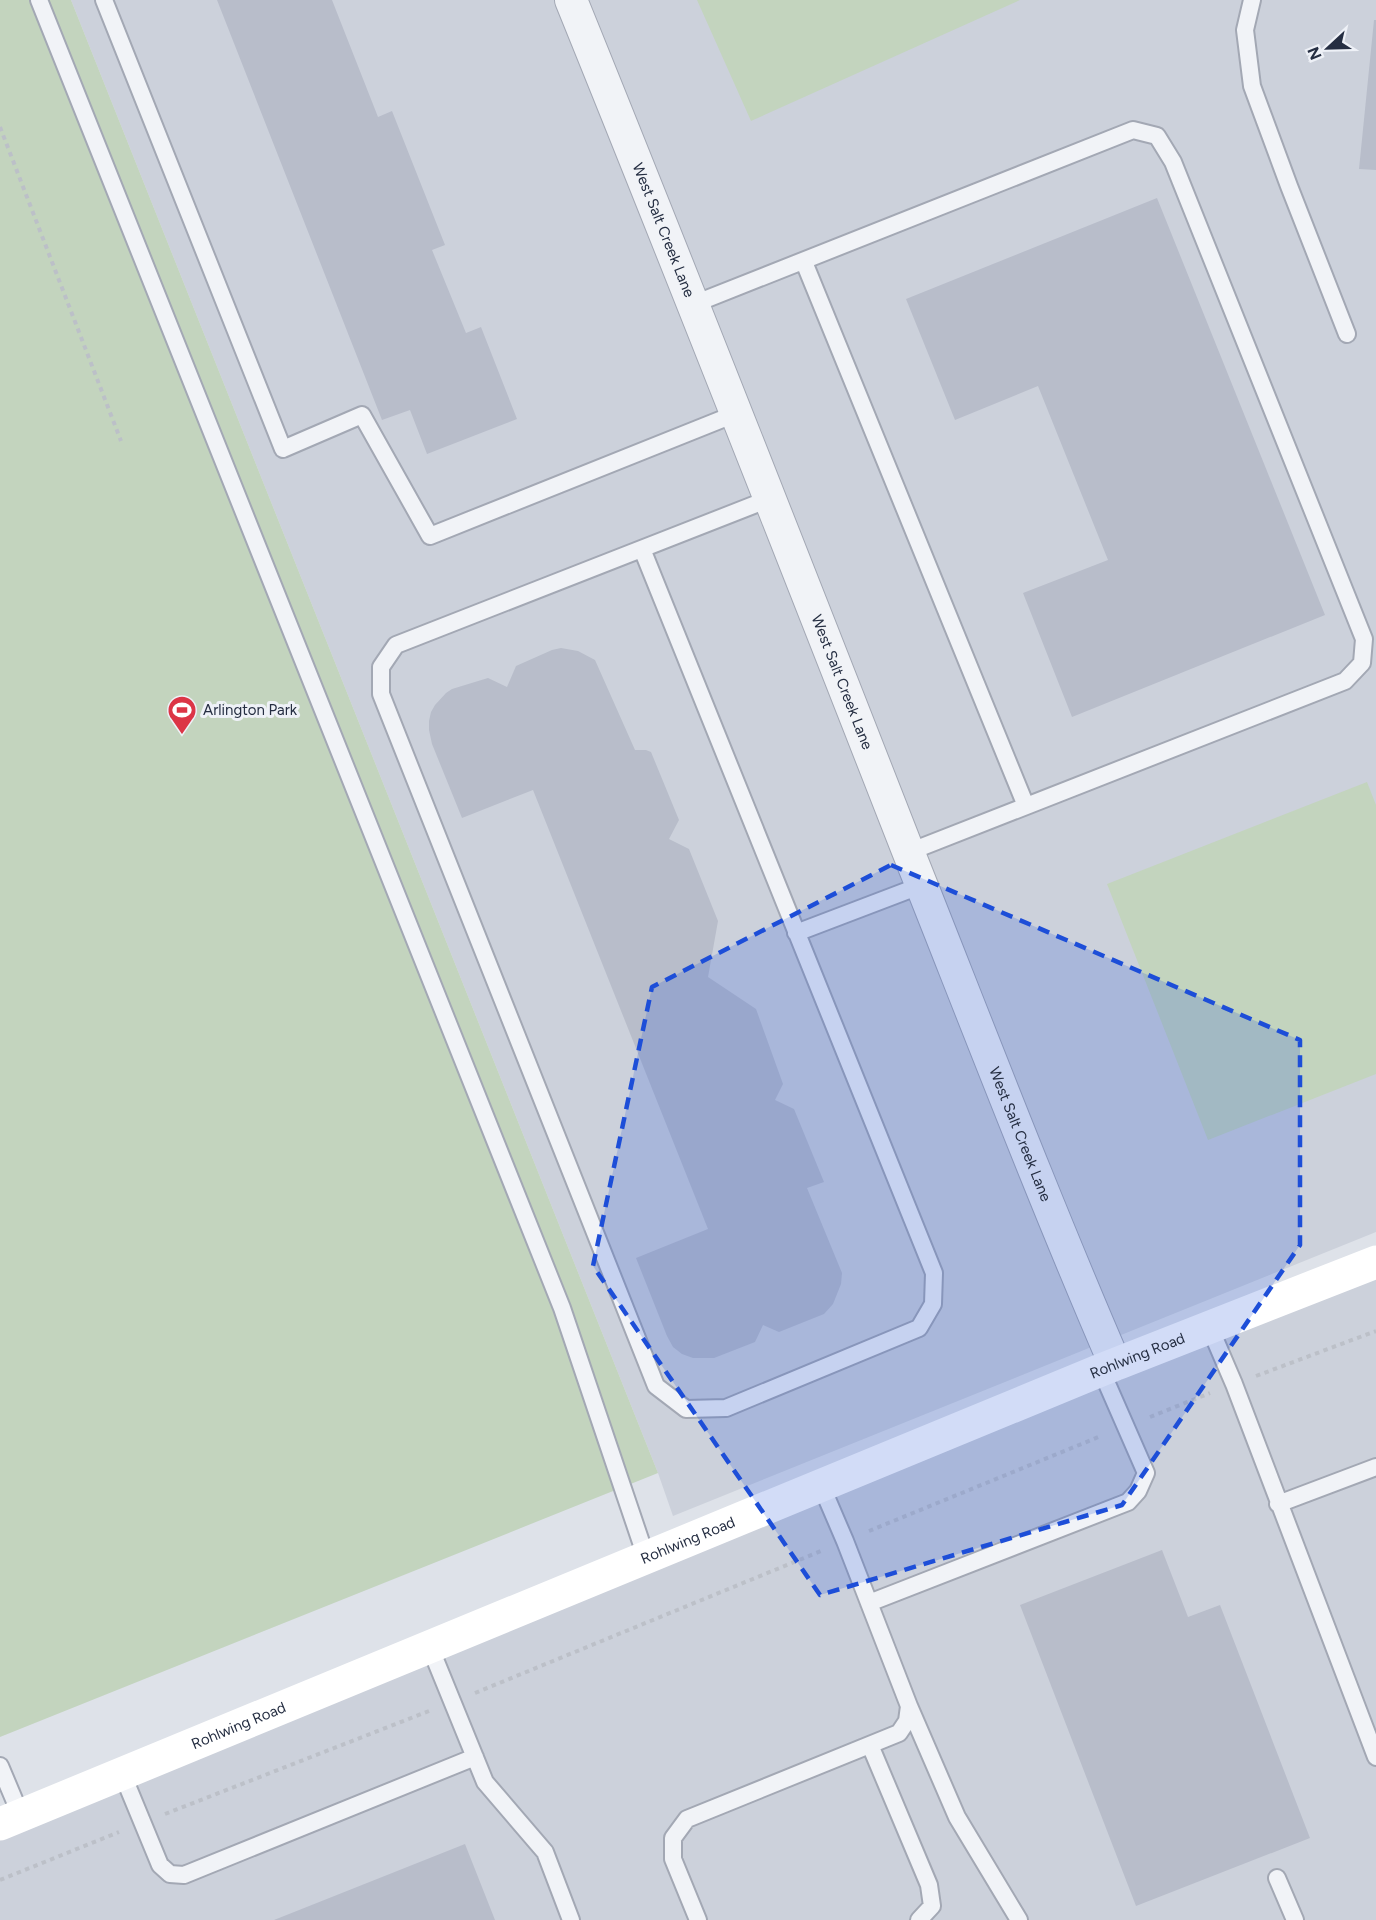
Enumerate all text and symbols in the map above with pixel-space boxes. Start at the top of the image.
north arrow [1298,18,1358,78]
text: N [1303,44,1326,63]
street label: West Salt Creek Lane [629,160,698,300]
street label: West Salt Creek Lane [807,612,876,752]
sports icon: Arlington Park [166,694,198,736]
place label: Arlington Park [203,701,298,719]
street label: West Salt Creek Lane [985,1064,1055,1204]
street label: Rohlwing Road [1087,1329,1187,1383]
street label: Rohlwing Road [638,1513,738,1568]
street label: Rohlwing Road [189,1698,288,1753]

